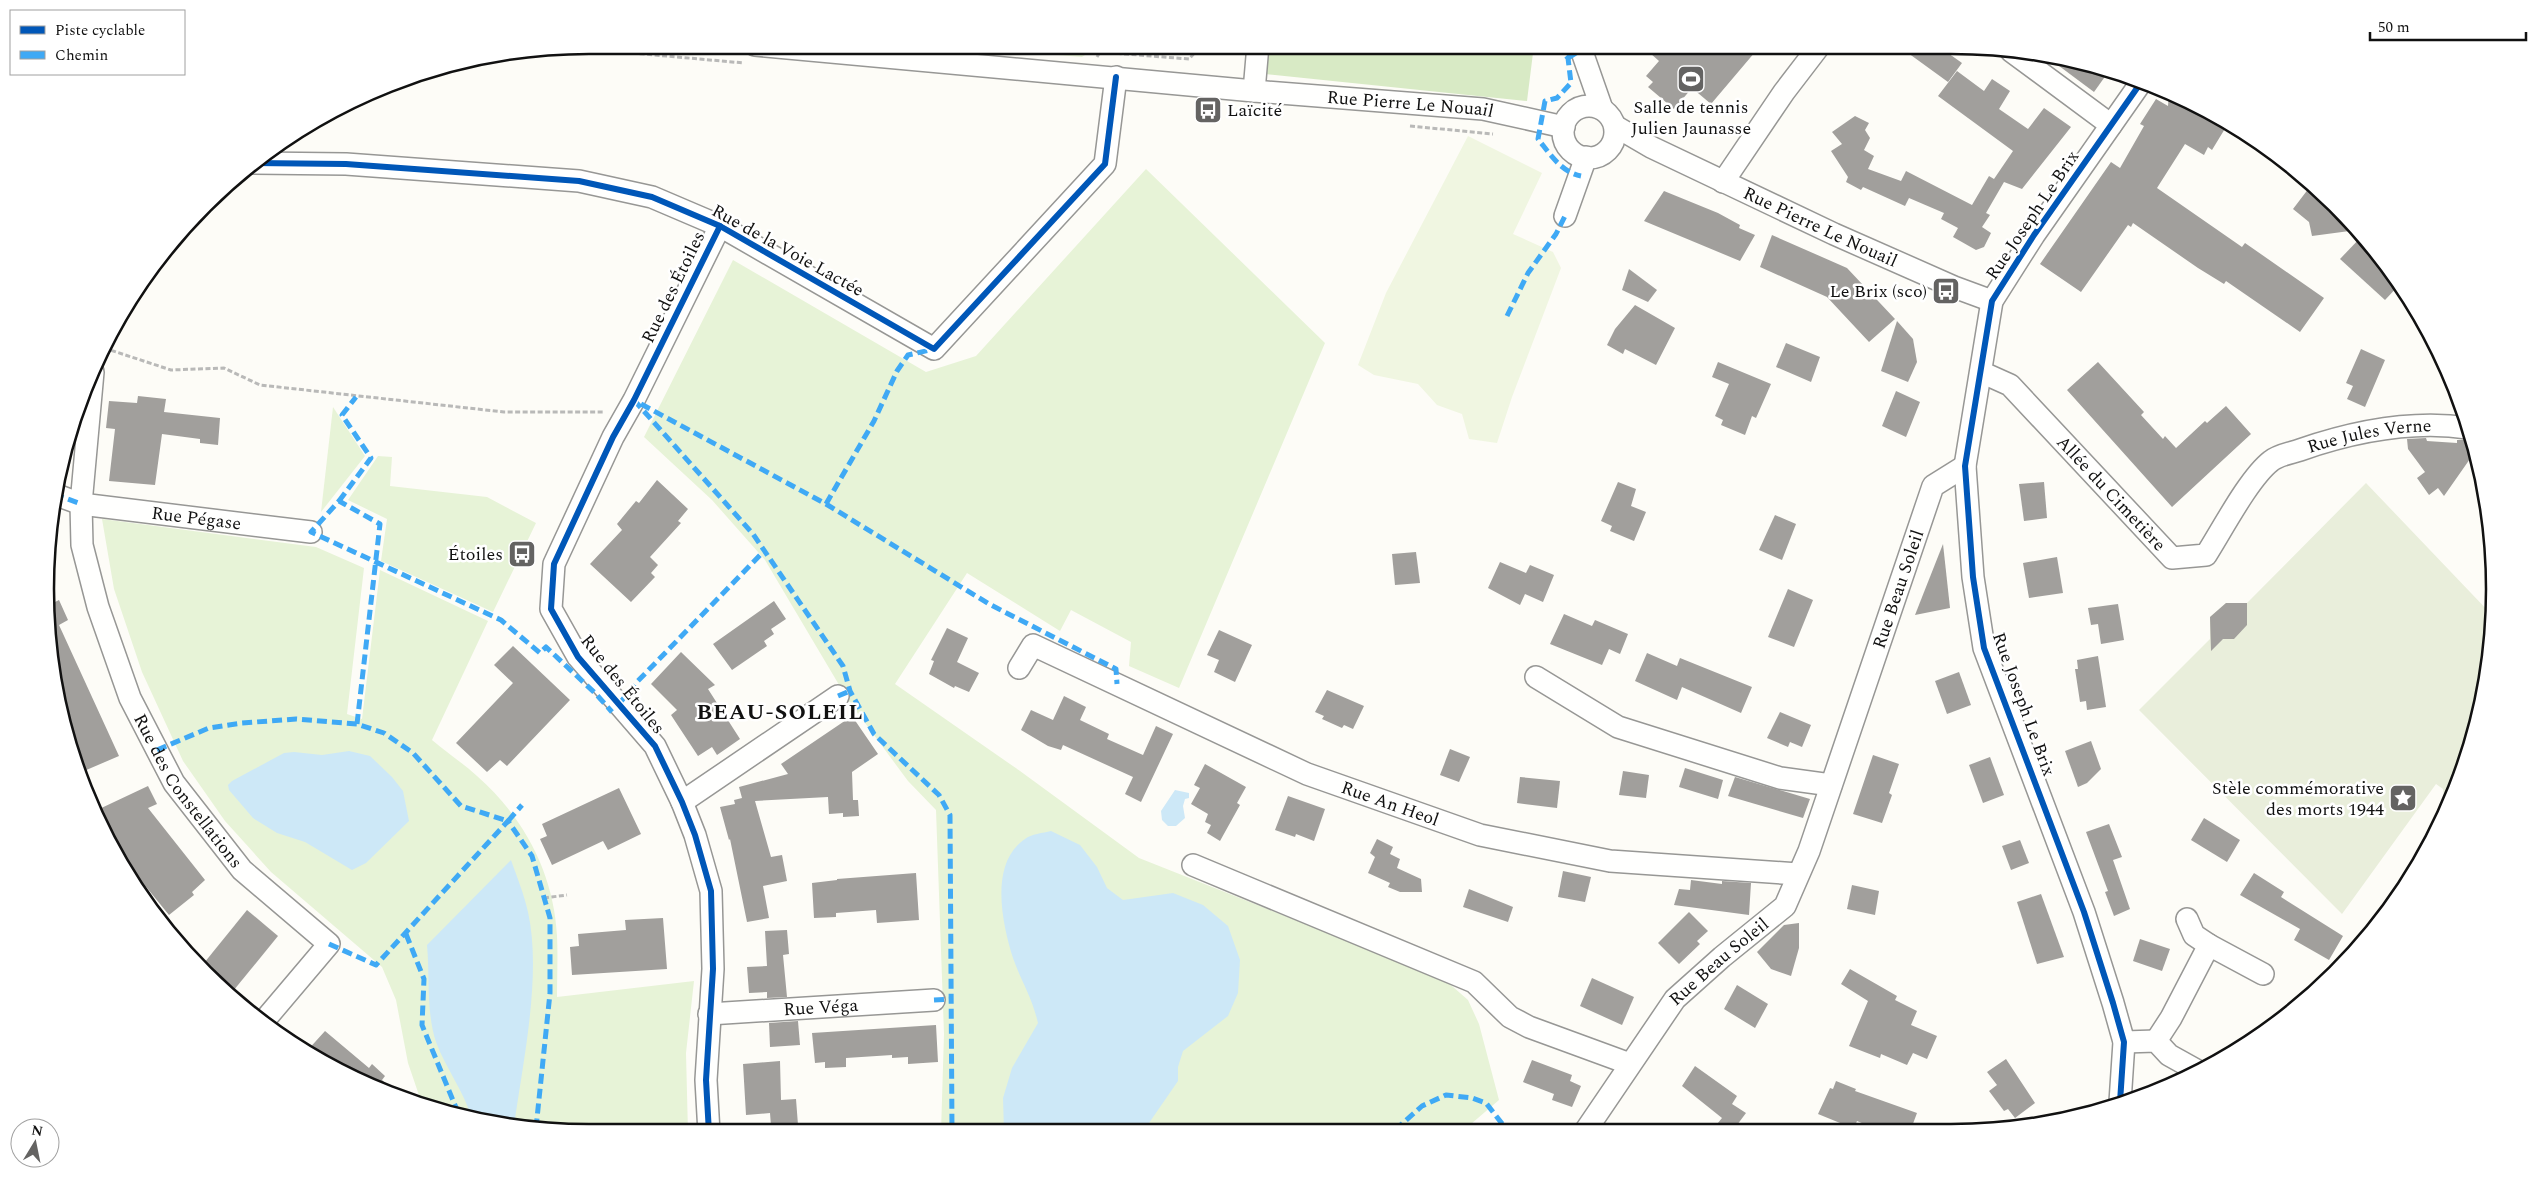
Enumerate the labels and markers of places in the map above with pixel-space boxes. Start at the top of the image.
sports icon: Salle de tennis Julien Jaunasse [1676,64,1706,94]
place label: Salle de tennis Julien Jaunasse [1631,94,1751,142]
bus stop icon: Laïcité [1193,95,1223,125]
place label: Laïcité [1227,97,1282,124]
bus stop icon: Le Brix (sco) [1931,276,1961,306]
place label: Le Brix (sco) [1829,278,1927,305]
bus stop icon: Étoiles [507,539,537,569]
place label: Étoiles [448,541,503,568]
place label: Stèle commémorative des morts 1944 [2212,775,2384,823]
place icon: Stèle commémorative des morts 1944 [2388,783,2418,813]

